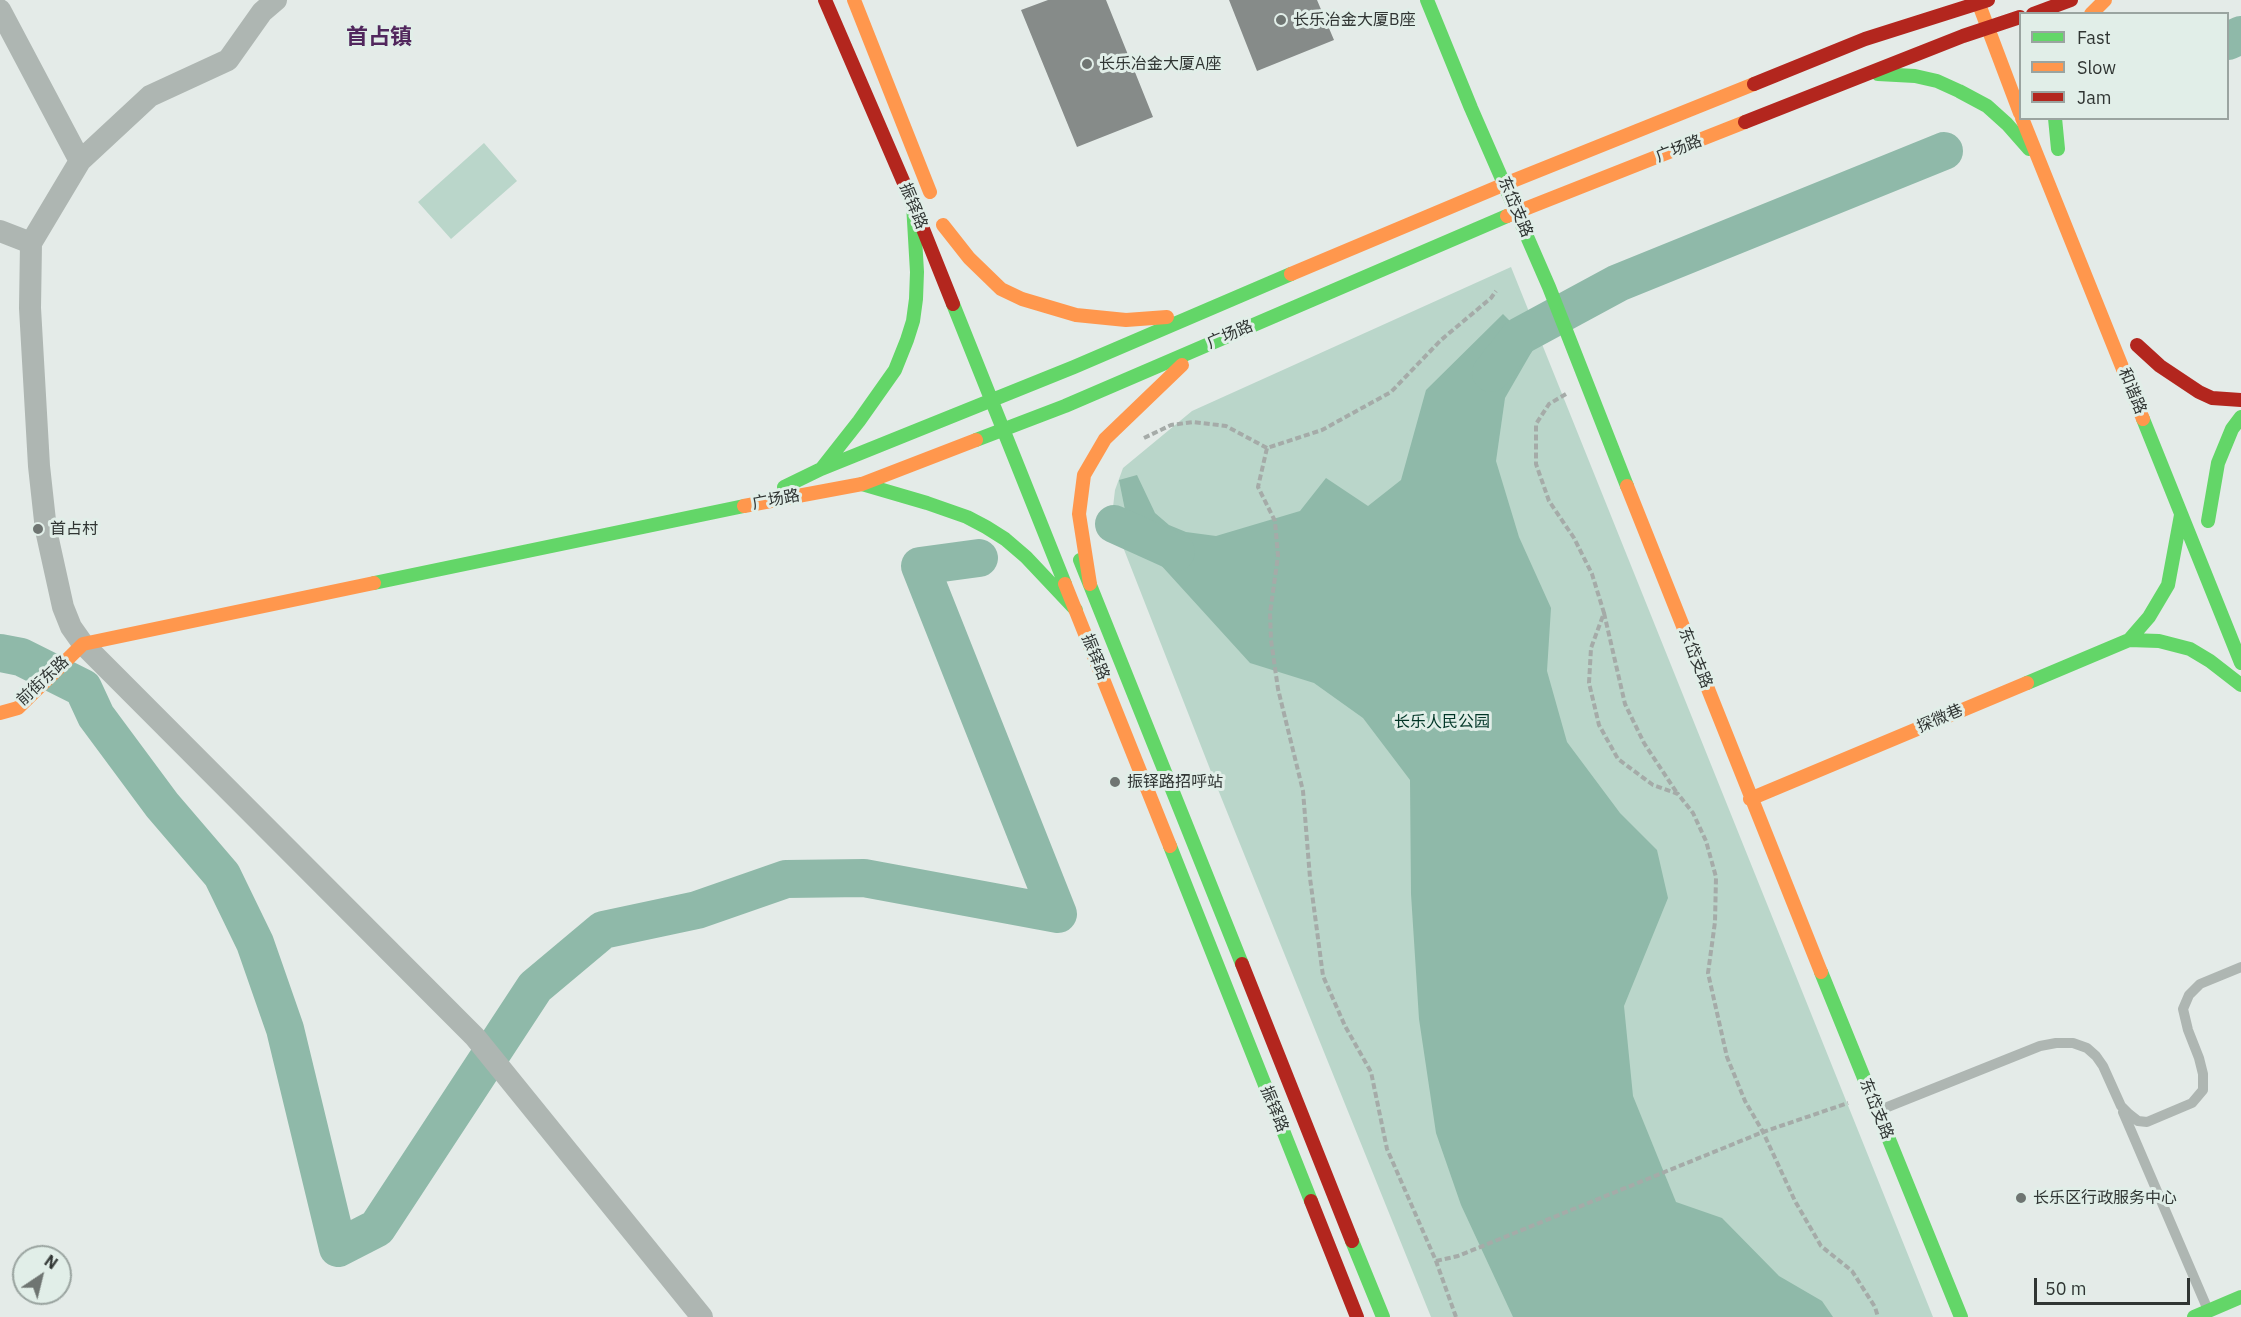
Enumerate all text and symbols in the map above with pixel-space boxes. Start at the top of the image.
place label: 长乐冶金大厦B座 [1293,10,1415,30]
legend [2019,12,2229,120]
marker: 长乐冶金大厦B座 [1274,13,1288,27]
district label: 首占镇 [346,25,412,51]
text: Fast [2077,26,2111,49]
place label: 长乐冶金大厦A座 [1099,54,1221,74]
text: Slow [2077,56,2116,79]
marker: 长乐冶金大厦A座 [1080,57,1094,71]
text: Jam [2077,86,2112,109]
street label: 广场路 [1653,131,1705,167]
street label: 东岱支路 [1494,174,1536,240]
street label: 振铎路 [895,180,931,232]
street label: 广场路 [1204,317,1256,353]
street label: 和谐路 [2114,365,2150,417]
street label: 广场路 [751,486,801,514]
place label: 首占村 [50,519,98,539]
marker: 首占村 [31,522,45,536]
street label: 东岱支路 [1674,625,1716,691]
street label: 振铎路 [1077,631,1113,683]
street label: 前街东路 [13,652,73,710]
street label: 探微巷 [1914,701,1966,737]
park label: 长乐人民公园 [1394,712,1490,732]
place label: 振铎路招呼站 [1127,772,1223,792]
marker: 振铎路招呼站 [1108,775,1122,789]
street label: 东岱支路 [1855,1076,1897,1142]
street label: 振铎路 [1256,1083,1292,1135]
place label: 长乐区行政服务中心 [2033,1188,2177,1208]
marker: 长乐区行政服务中心 [2014,1191,2028,1205]
north arrow [12,1245,72,1305]
text: N [41,1250,62,1273]
scale bar [2037,1266,2193,1304]
text: 50 m [2045,1277,2087,1300]

